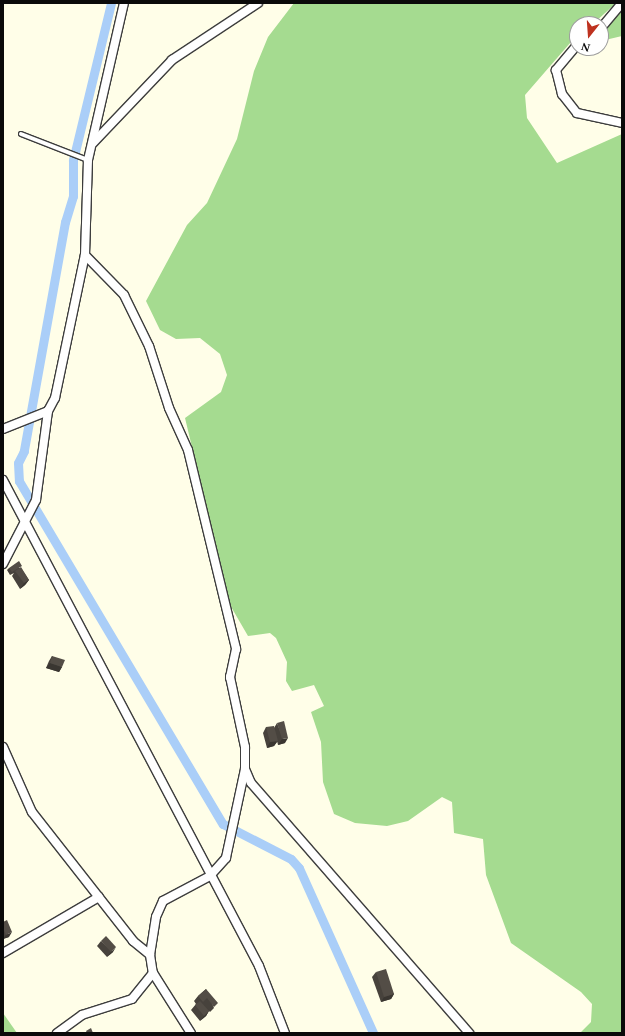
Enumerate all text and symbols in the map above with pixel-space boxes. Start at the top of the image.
north arrow [569,16,609,56]
text: N [579,38,592,56]

